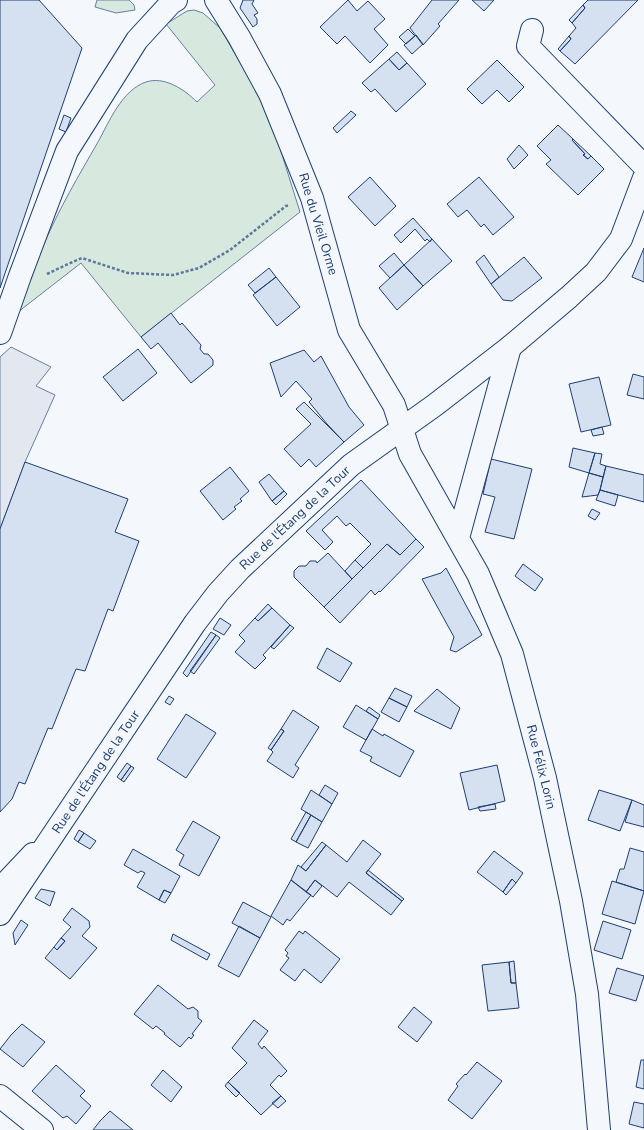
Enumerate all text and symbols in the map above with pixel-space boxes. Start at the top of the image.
street label: Rue du Vieil Orme [294,171,342,277]
street label: Rue de l'Étang de la Tour [235,461,355,574]
street label: Rue de l'Étang de la Tour [47,706,144,837]
street label: Rue Félix Lorin [522,723,560,811]

